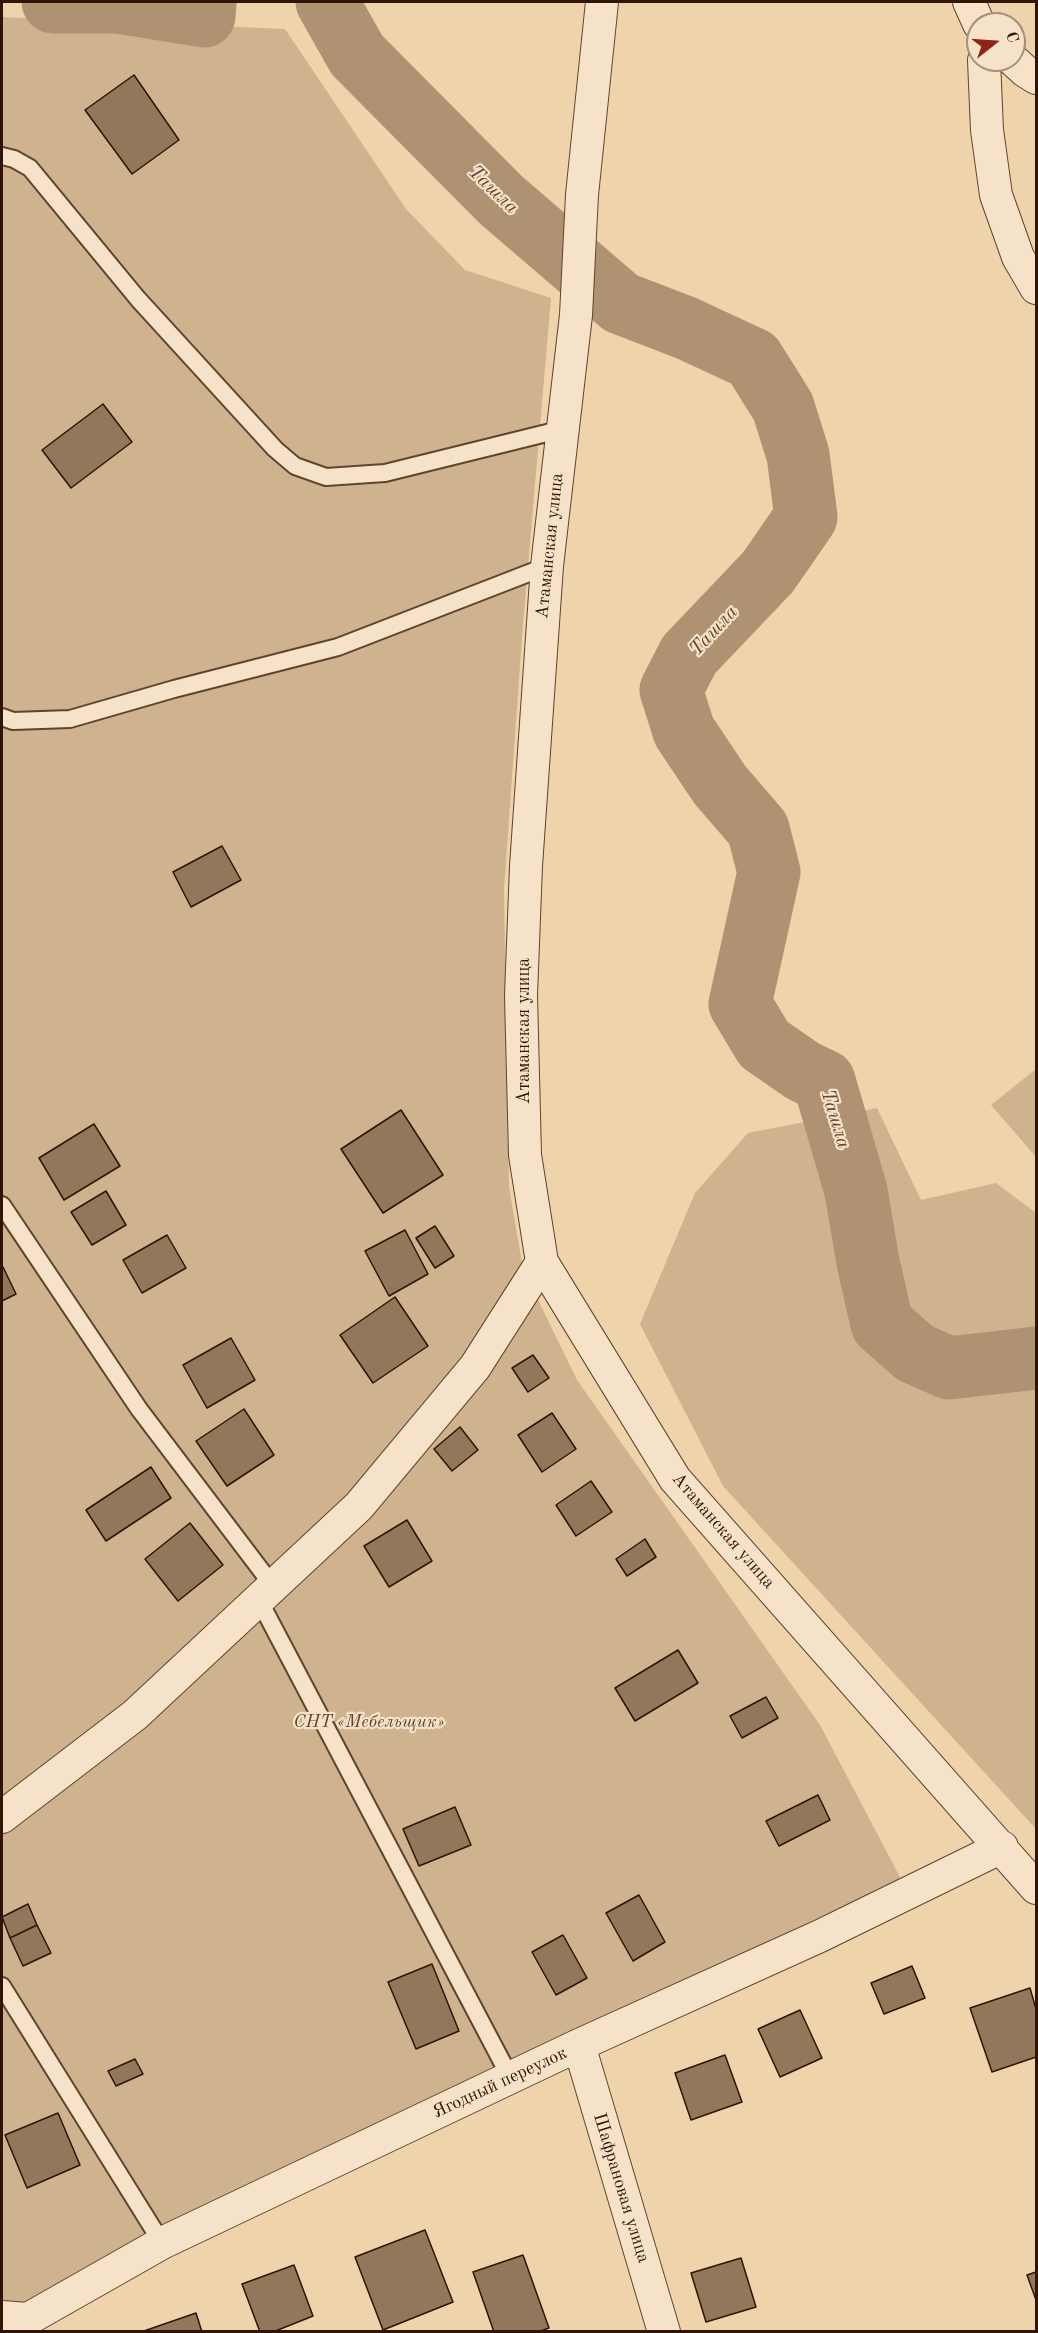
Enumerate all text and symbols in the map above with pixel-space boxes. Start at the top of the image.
north arrow [966,12,1026,72]
text: С [1002,30,1020,45]
water label: Ташла [463,160,523,220]
street label: Атаманская улица [532,472,568,620]
water label: Ташла [685,601,743,661]
street label: Атаманская улица [513,958,535,1104]
water label: Ташла [815,1087,855,1151]
street label: Атаманская улица [667,1469,779,1593]
park label: СНТ «Мебельщик» [293,1711,445,1733]
street label: Ягодный переулок [430,2042,570,2124]
street label: Шафрановая улица [588,2110,654,2266]

